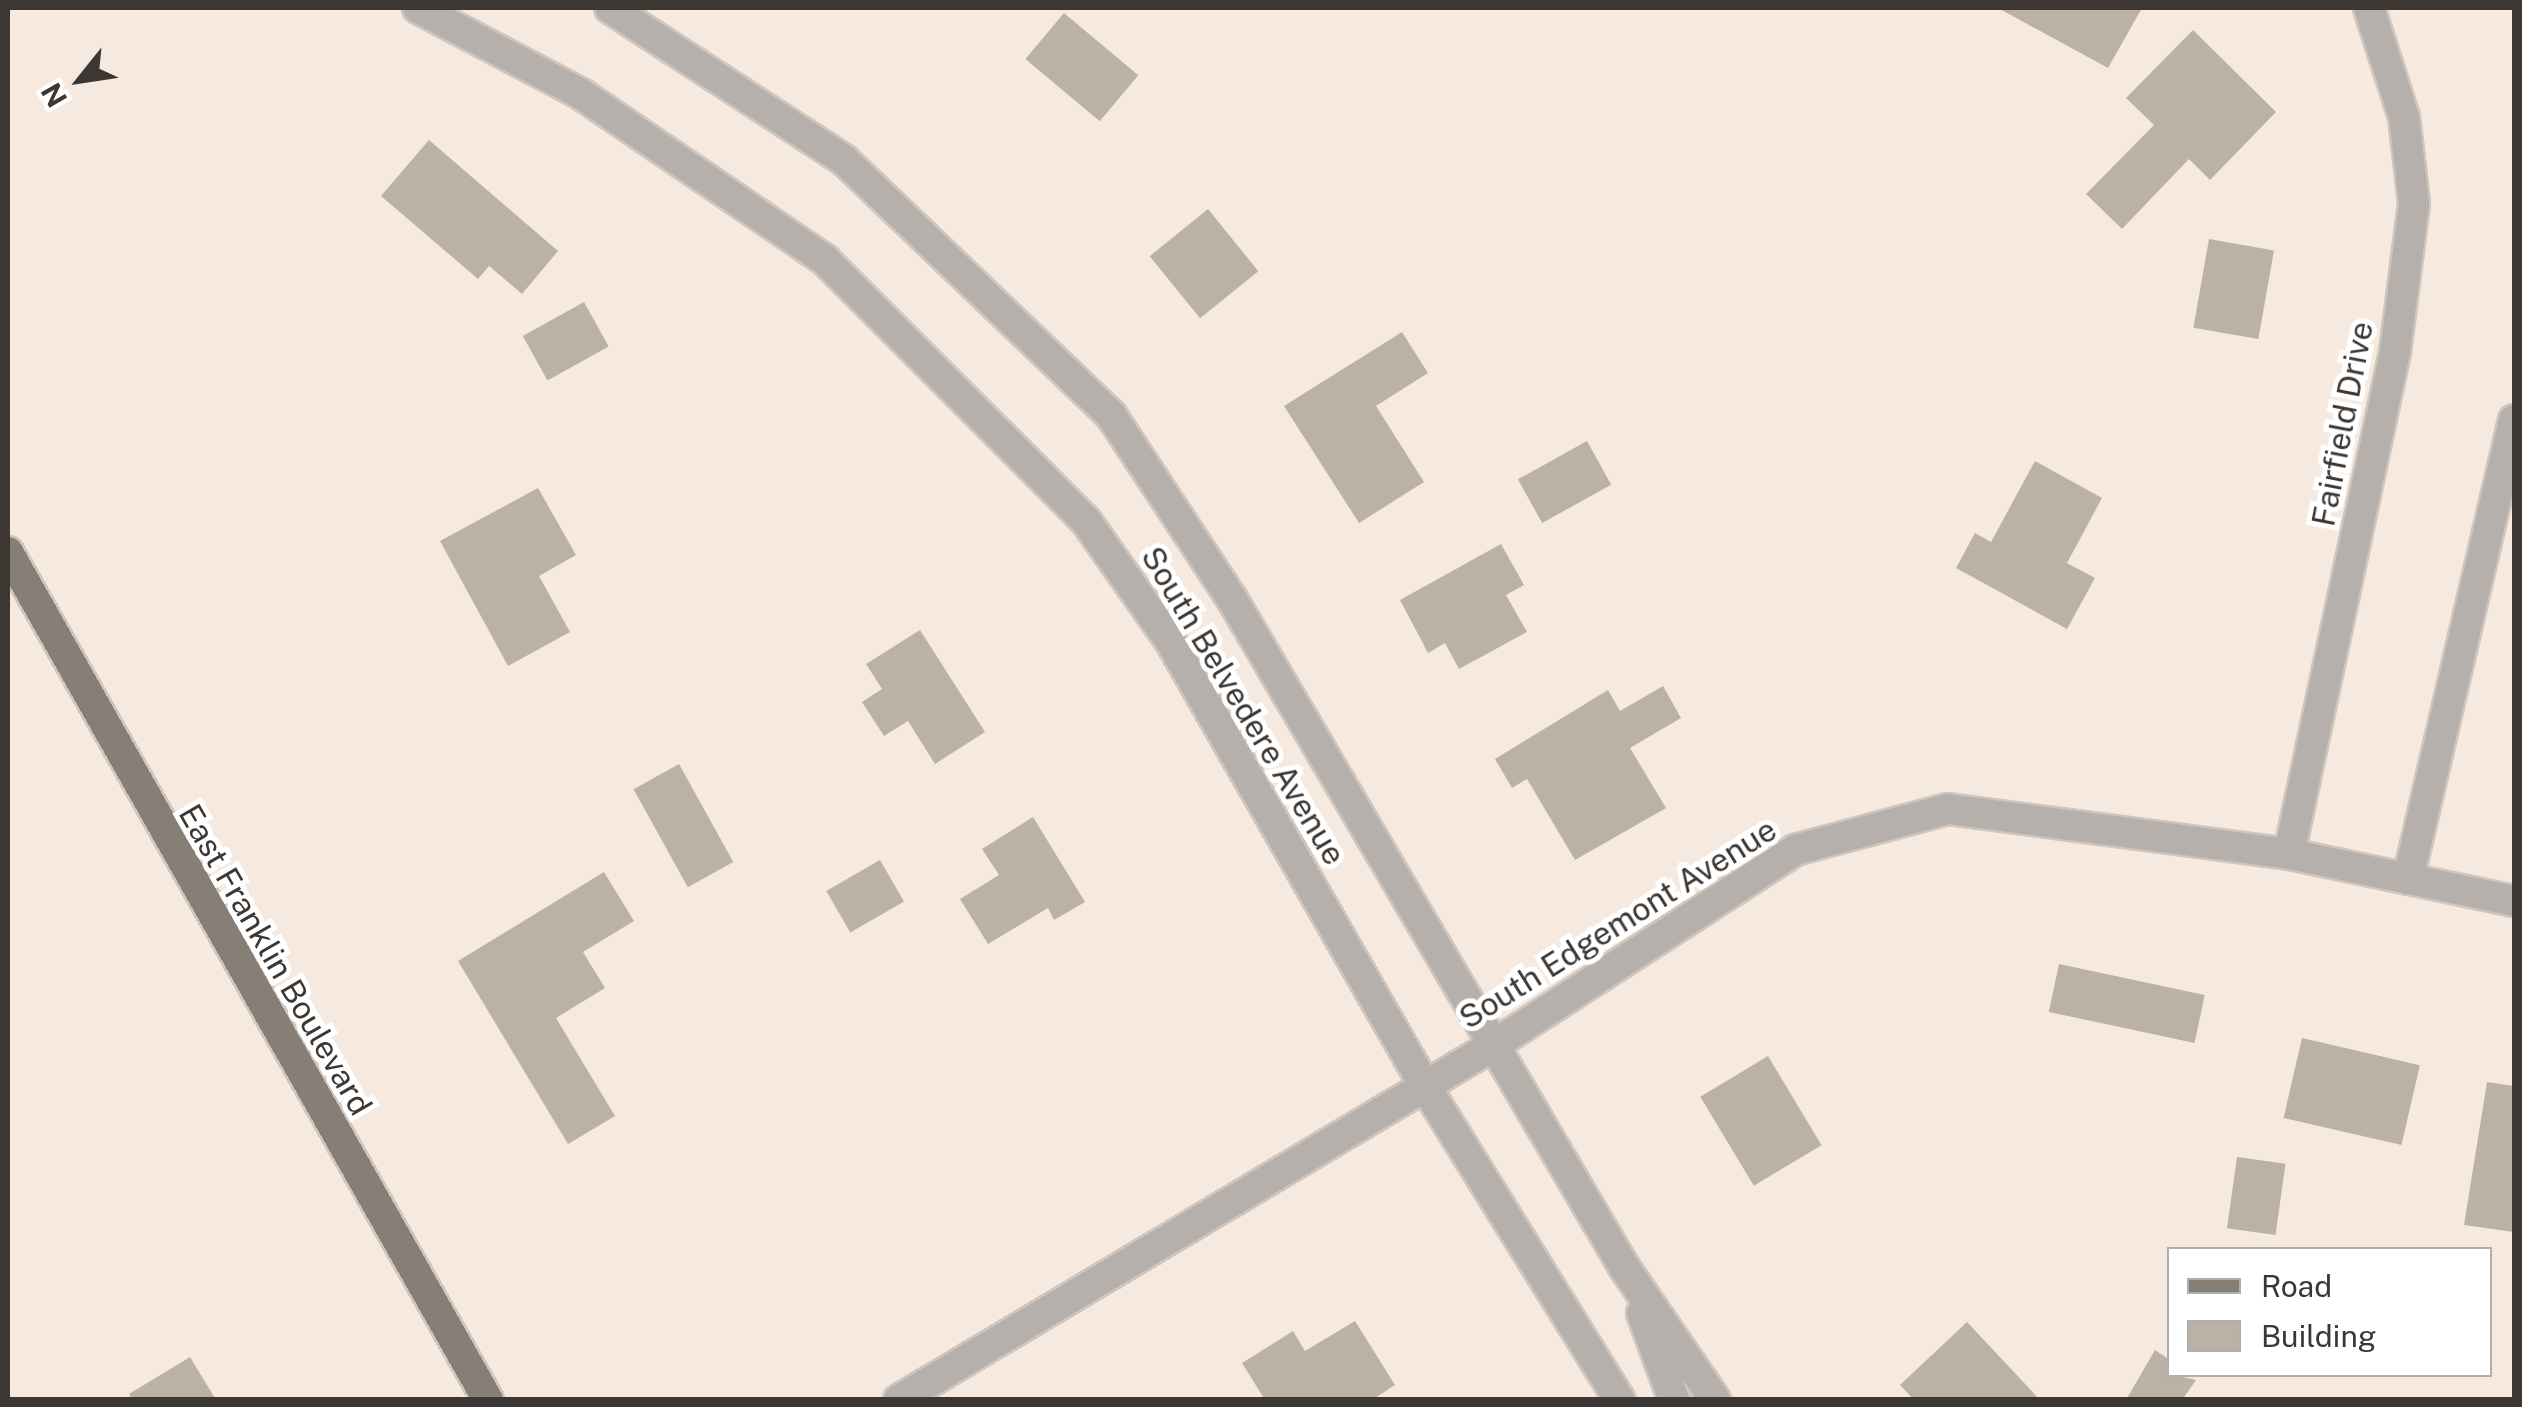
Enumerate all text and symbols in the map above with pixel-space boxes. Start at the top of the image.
north arrow [30,30,130,130]
text: N [34,78,73,113]
street label: Fairfield Drive [2304,318,2382,530]
street label: South Belvedere Avenue [1133,540,1353,872]
street label: East Franklin Boulevard [170,798,380,1122]
street label: South Edgemont Avenue [1452,811,1784,1037]
legend [2167,1247,2492,1377]
text: Road [2261,1268,2332,1304]
text: Building [2261,1318,2376,1354]

